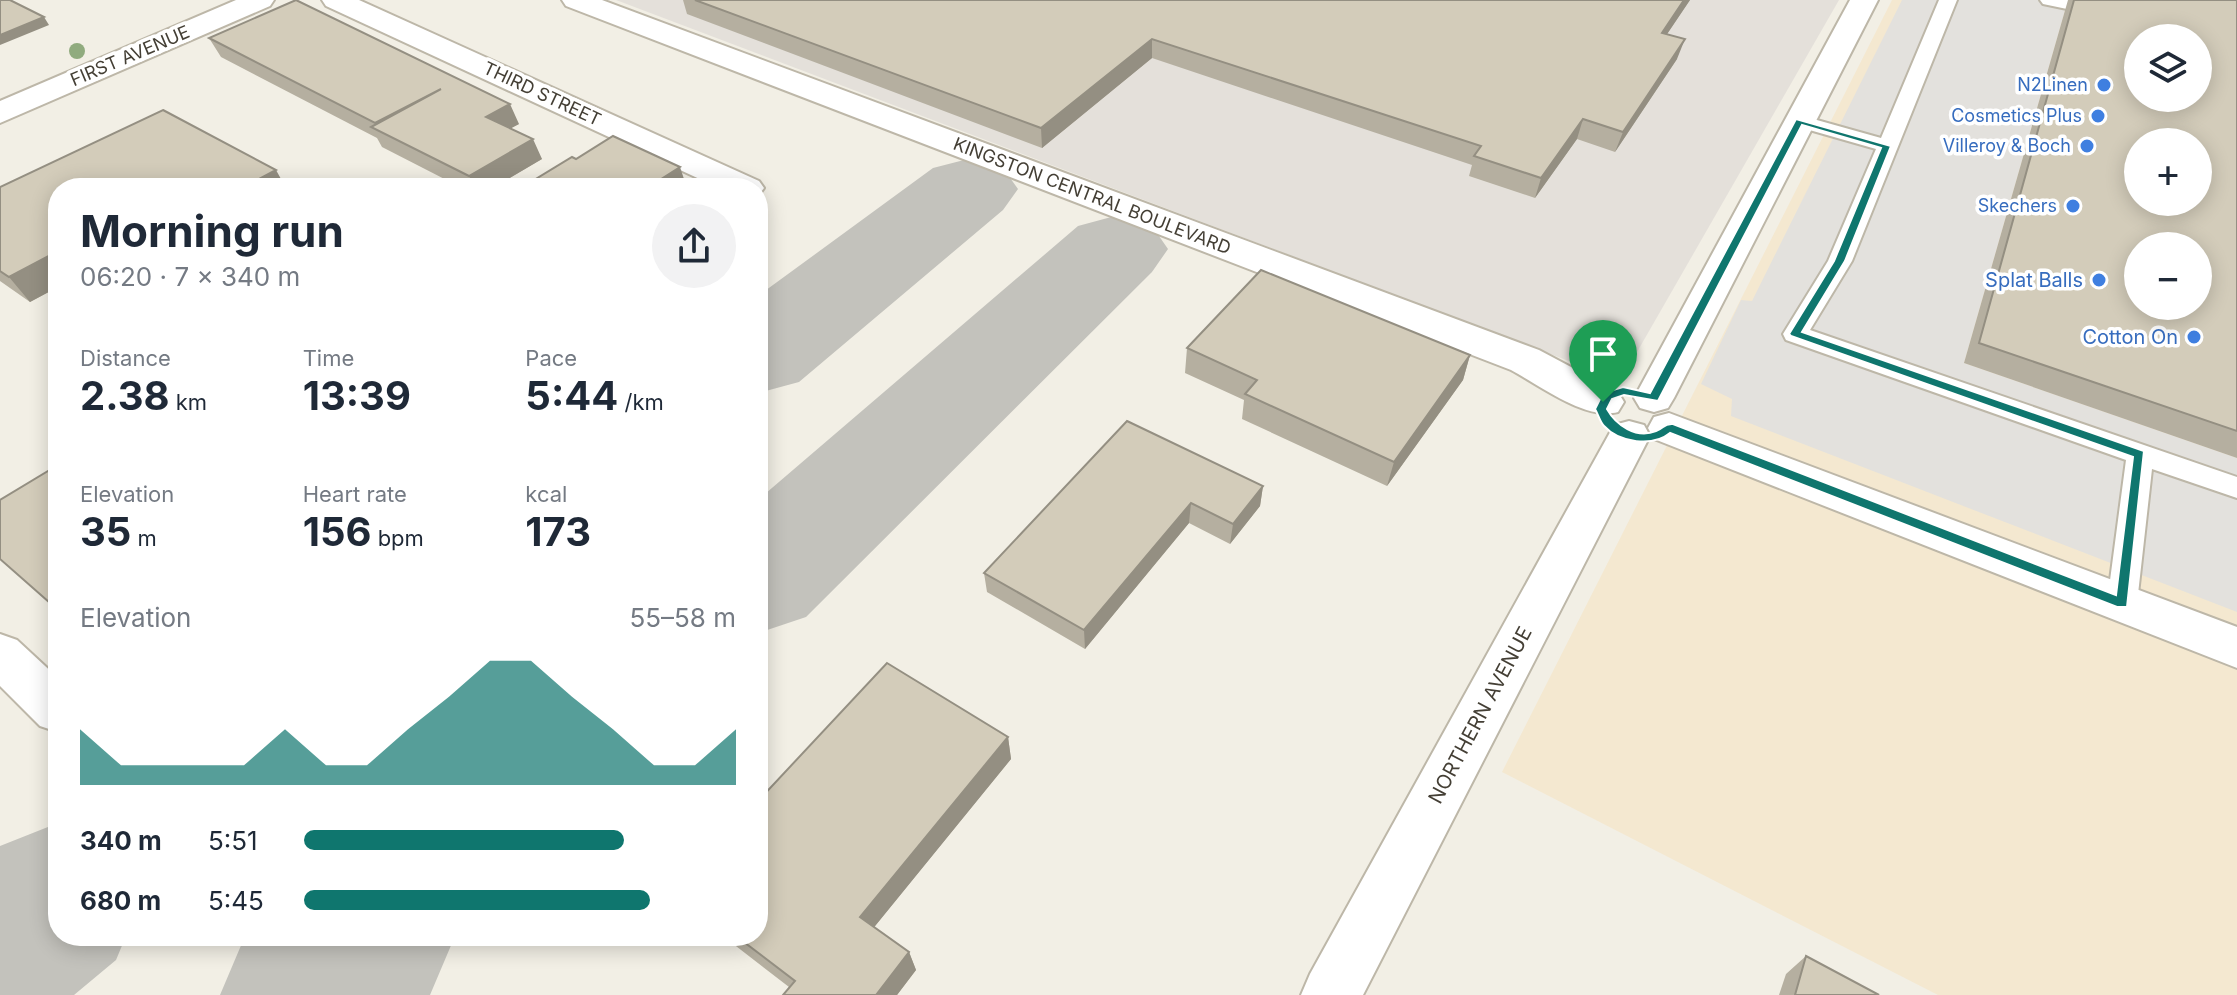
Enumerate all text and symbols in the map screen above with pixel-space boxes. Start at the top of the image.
street label: FIRST AVENUE [67,21,193,90]
map controls [2124,24,2212,320]
button: layers [2124,24,2212,112]
street label: THIRD STREET [480,57,604,130]
place label: N2Linen [2017,74,2088,95]
marker: N2Linen [2095,76,2113,94]
place label: Cosmetics Plus [1951,105,2082,126]
marker: Cosmetics Plus [2089,107,2107,125]
button: + [2124,128,2212,216]
street label: KINGSTON CENTRAL BOULEVARD [951,133,1234,258]
place label: Villeroy & Boch [1943,135,2071,156]
marker: Villeroy & Boch [2078,137,2096,155]
place label: Skechers [1978,195,2057,216]
marker: Skechers [2064,197,2082,215]
text: Morning run [80,204,344,258]
button: share [652,204,736,288]
button: − [2124,232,2212,320]
text: 06:20 · 7 × 340 m [80,261,300,292]
place label: Splat Balls [1985,268,2083,292]
marker: Splat Balls [2090,271,2108,289]
pin [1569,320,1637,402]
place label: Cotton On [2082,325,2178,349]
marker: Cotton On [2185,328,2203,346]
icon: arrive [1581,332,1625,376]
text: Distance [80,345,171,371]
text: Time [303,345,354,371]
text: Pace [525,345,577,371]
text: 2.38 [80,371,170,420]
text: 13:39 [303,371,411,420]
text: 5:44 [525,371,618,420]
text: km [170,389,207,415]
text: /km [618,389,664,415]
text: Elevation [80,481,174,507]
text: Heart rate [303,481,407,507]
text: kcal [525,481,567,507]
text: 35 [80,507,131,556]
text: 156 [303,507,371,556]
text: 173 [525,507,591,556]
text: m [131,525,157,551]
text: bpm [371,525,424,551]
text: Elevation [80,602,191,633]
text: 55–58 m [629,602,736,633]
street label: NORTHERN AVENUE [1423,622,1537,808]
text: 340 m [80,825,162,856]
text: 5:51 [208,825,258,856]
text: 680 m [80,885,161,916]
text: 5:45 [208,885,264,916]

